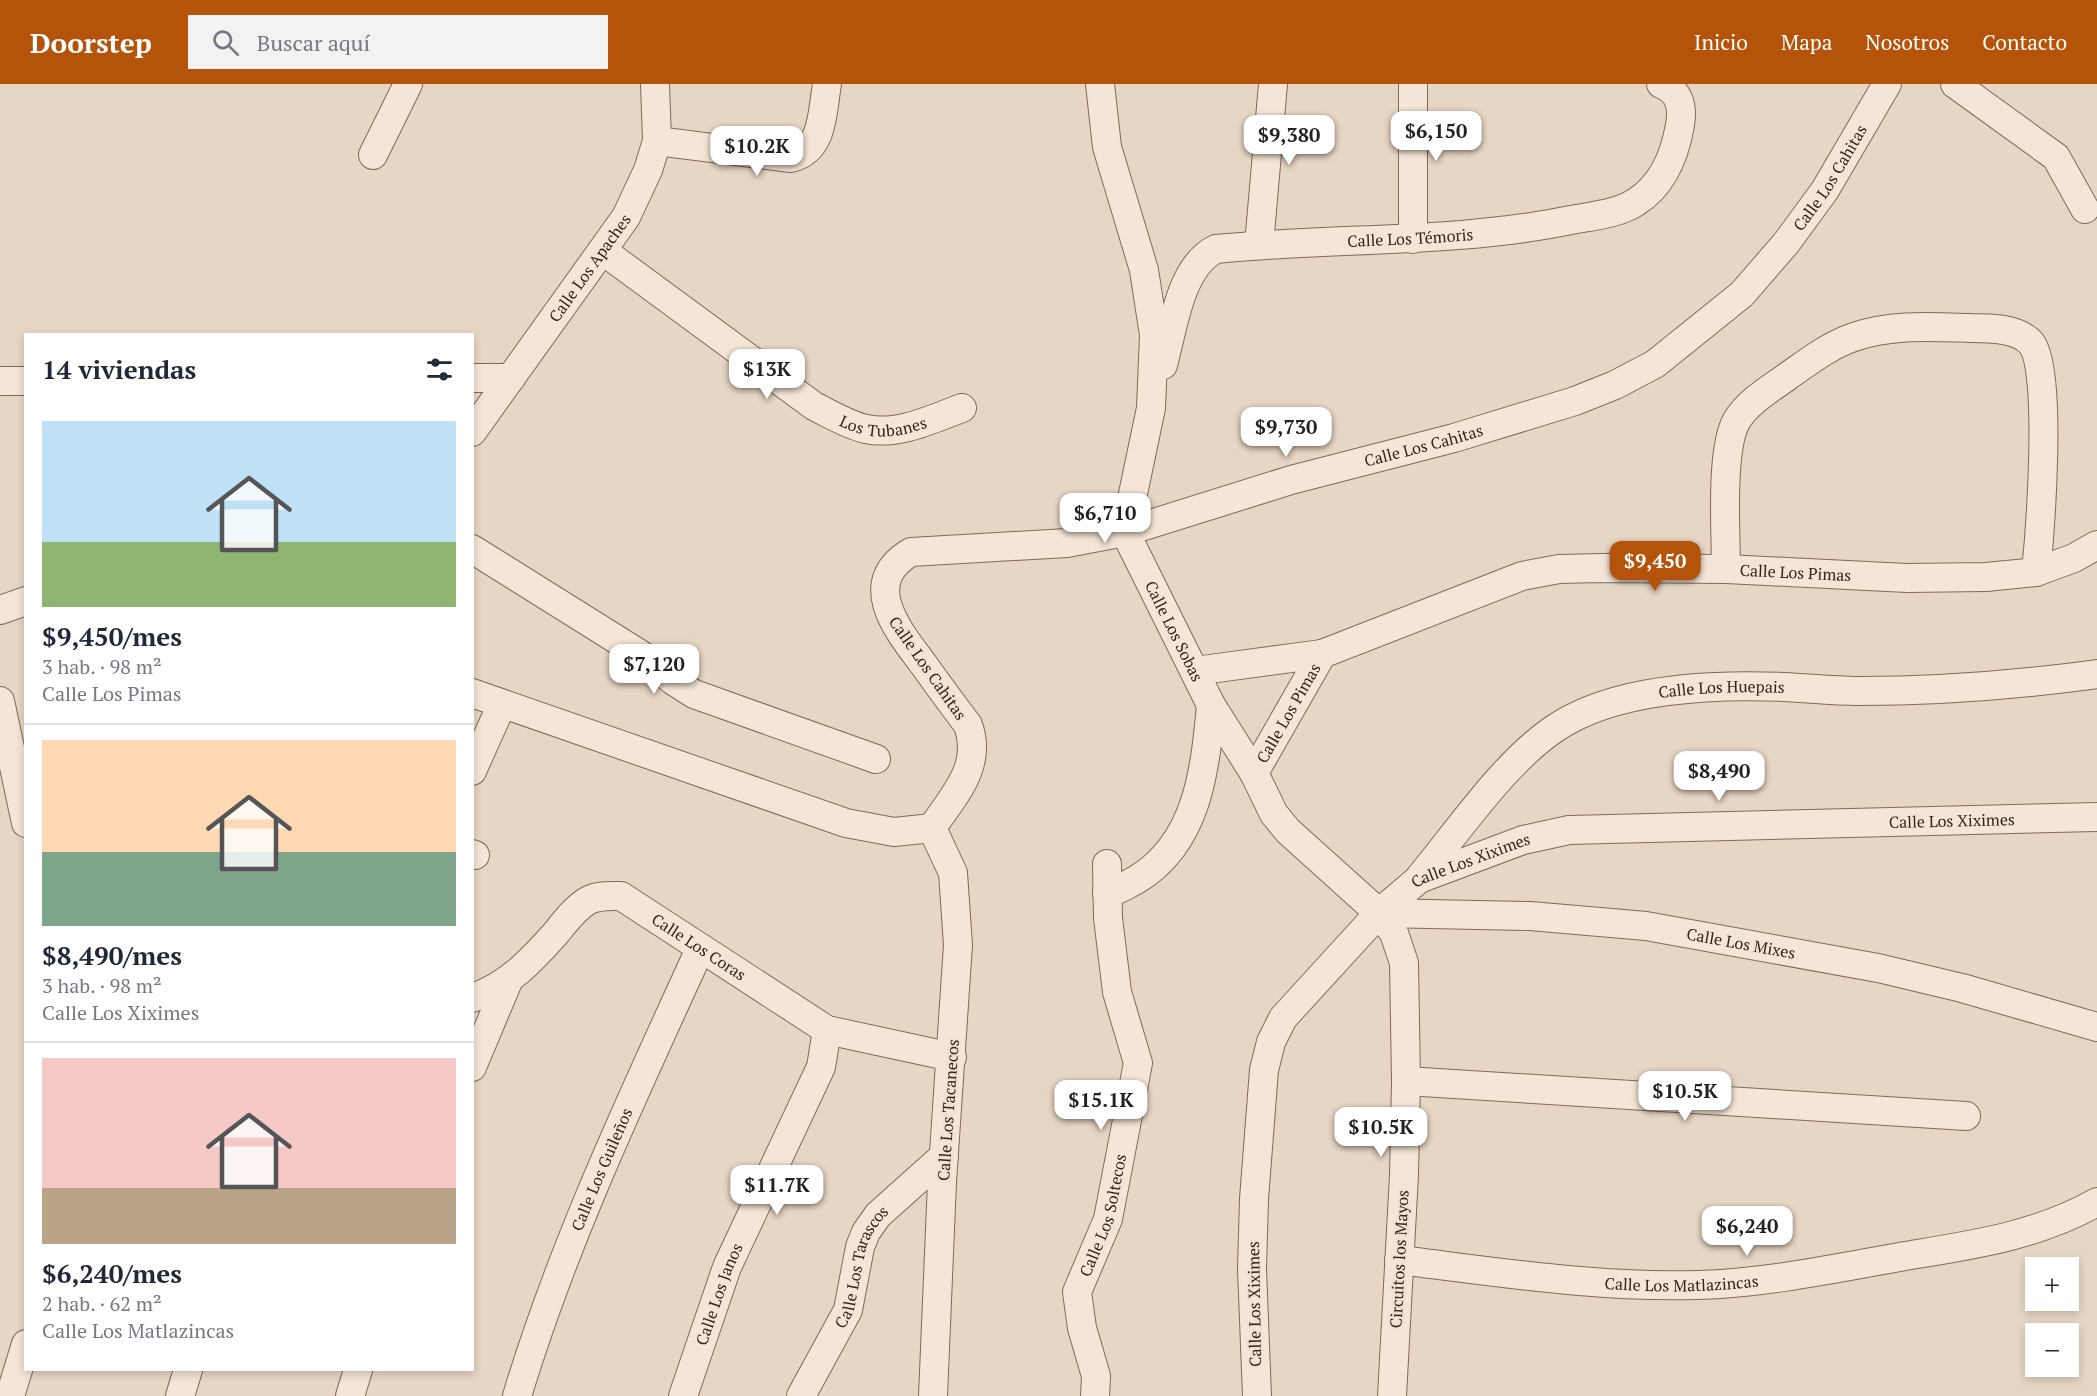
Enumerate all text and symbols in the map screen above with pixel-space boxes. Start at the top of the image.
search box [188,15,608,69]
text: Doorstep [30,24,152,61]
icon: search [209,26,242,59]
text: Buscar aquí [257,28,370,57]
text: Inicio [1694,28,1748,56]
text: Mapa [1781,28,1832,56]
text: Nosotros [1865,28,1949,56]
text: Contacto [1982,28,2067,56]
pin: $6,150 [1387,111,1485,162]
pin: $9,380 [1240,115,1338,166]
text: $6,150 [1405,117,1467,144]
street label: Calle Los Cahitas [1788,120,1872,235]
text: $9,380 [1258,121,1320,148]
pin: $10.2K [708,126,806,177]
text: $10.2K [724,132,790,159]
street label: Calle Los Apaches [543,209,636,326]
street label: Calle Los Témoris [1347,223,1474,252]
pin: $13K [731,349,803,400]
text: 14 viviendas [42,352,196,386]
icon: filters [423,353,456,386]
text: $13K [743,355,791,382]
pin: $9,730 [1237,407,1335,458]
street label: Los Tubanes [836,410,930,442]
text: $9,730 [1255,413,1317,440]
street label: Calle Los Cahitas [1362,419,1486,472]
icon: home [195,460,303,568]
pin: $6,710 [1056,493,1154,544]
text: $6,710 [1074,499,1136,526]
pin: $9,450 [1606,541,1704,592]
text: $9,450 [1624,547,1686,574]
street label: Calle Los Pimas [1739,559,1852,586]
street label: Calle Los Sobas [1140,577,1209,685]
street label: Calle Los Cahitas [884,612,972,724]
text: $9,450/mes [42,619,182,653]
pin: $7,120 [605,644,703,695]
text: $7,120 [623,650,685,677]
text: 3 hab. · 98 m² [42,653,162,680]
street label: Calle Los Pimas [1251,659,1326,767]
street label: Calle Los Huepais [1657,675,1785,703]
text: Calle Los Pimas [42,680,181,707]
pin: $8,490 [1670,751,1768,802]
text: $8,490 [1688,757,1750,784]
icon: home [195,779,303,887]
street label: Calle Los Xiximes [1889,808,2015,833]
street label: Calle Los Xiximes [1406,828,1532,893]
street label: Calle Los Coras [647,908,750,986]
street label: Calle Los Mixes [1685,923,1797,964]
text: $8,490/mes [42,938,182,972]
text: 3 hab. · 98 m² [42,972,162,999]
text: Calle Los Xiximes [42,999,199,1026]
street label: Calle Los Tacanecos [932,1038,964,1182]
pin: $10.5K [1636,1071,1734,1122]
text: $10.5K [1652,1077,1718,1104]
pin: $15.1K [1052,1080,1150,1131]
text: $15.1K [1068,1086,1134,1113]
icon: home [195,1097,303,1205]
street label: Calle Los Guileños [566,1104,637,1234]
pin: $10.5K [1332,1107,1430,1158]
text: $10.5K [1348,1113,1414,1140]
street label: Calle Los Soltecos [1074,1152,1131,1280]
pin: $11.7K [728,1165,826,1216]
text: $11.7K [744,1171,810,1198]
street label: Circuitos los Mayos [1384,1189,1414,1329]
street label: Calle Los Tarascos [829,1200,893,1332]
pin: $6,240 [1698,1206,1796,1257]
text: $6,240 [1716,1212,1778,1239]
street label: Calle Los Janos [690,1239,748,1348]
street label: Calle Los Xiximes [1242,1241,1266,1367]
text: $6,240/mes [42,1256,182,1290]
map controls [2025,1257,2079,1377]
button: + [2025,1257,2079,1311]
street label: Calle Los Matlazincas [1604,1269,1760,1296]
text: 2 hab. · 62 m² [42,1290,162,1317]
text: Calle Los Matlazincas [42,1317,234,1344]
button: − [2025,1323,2079,1377]

